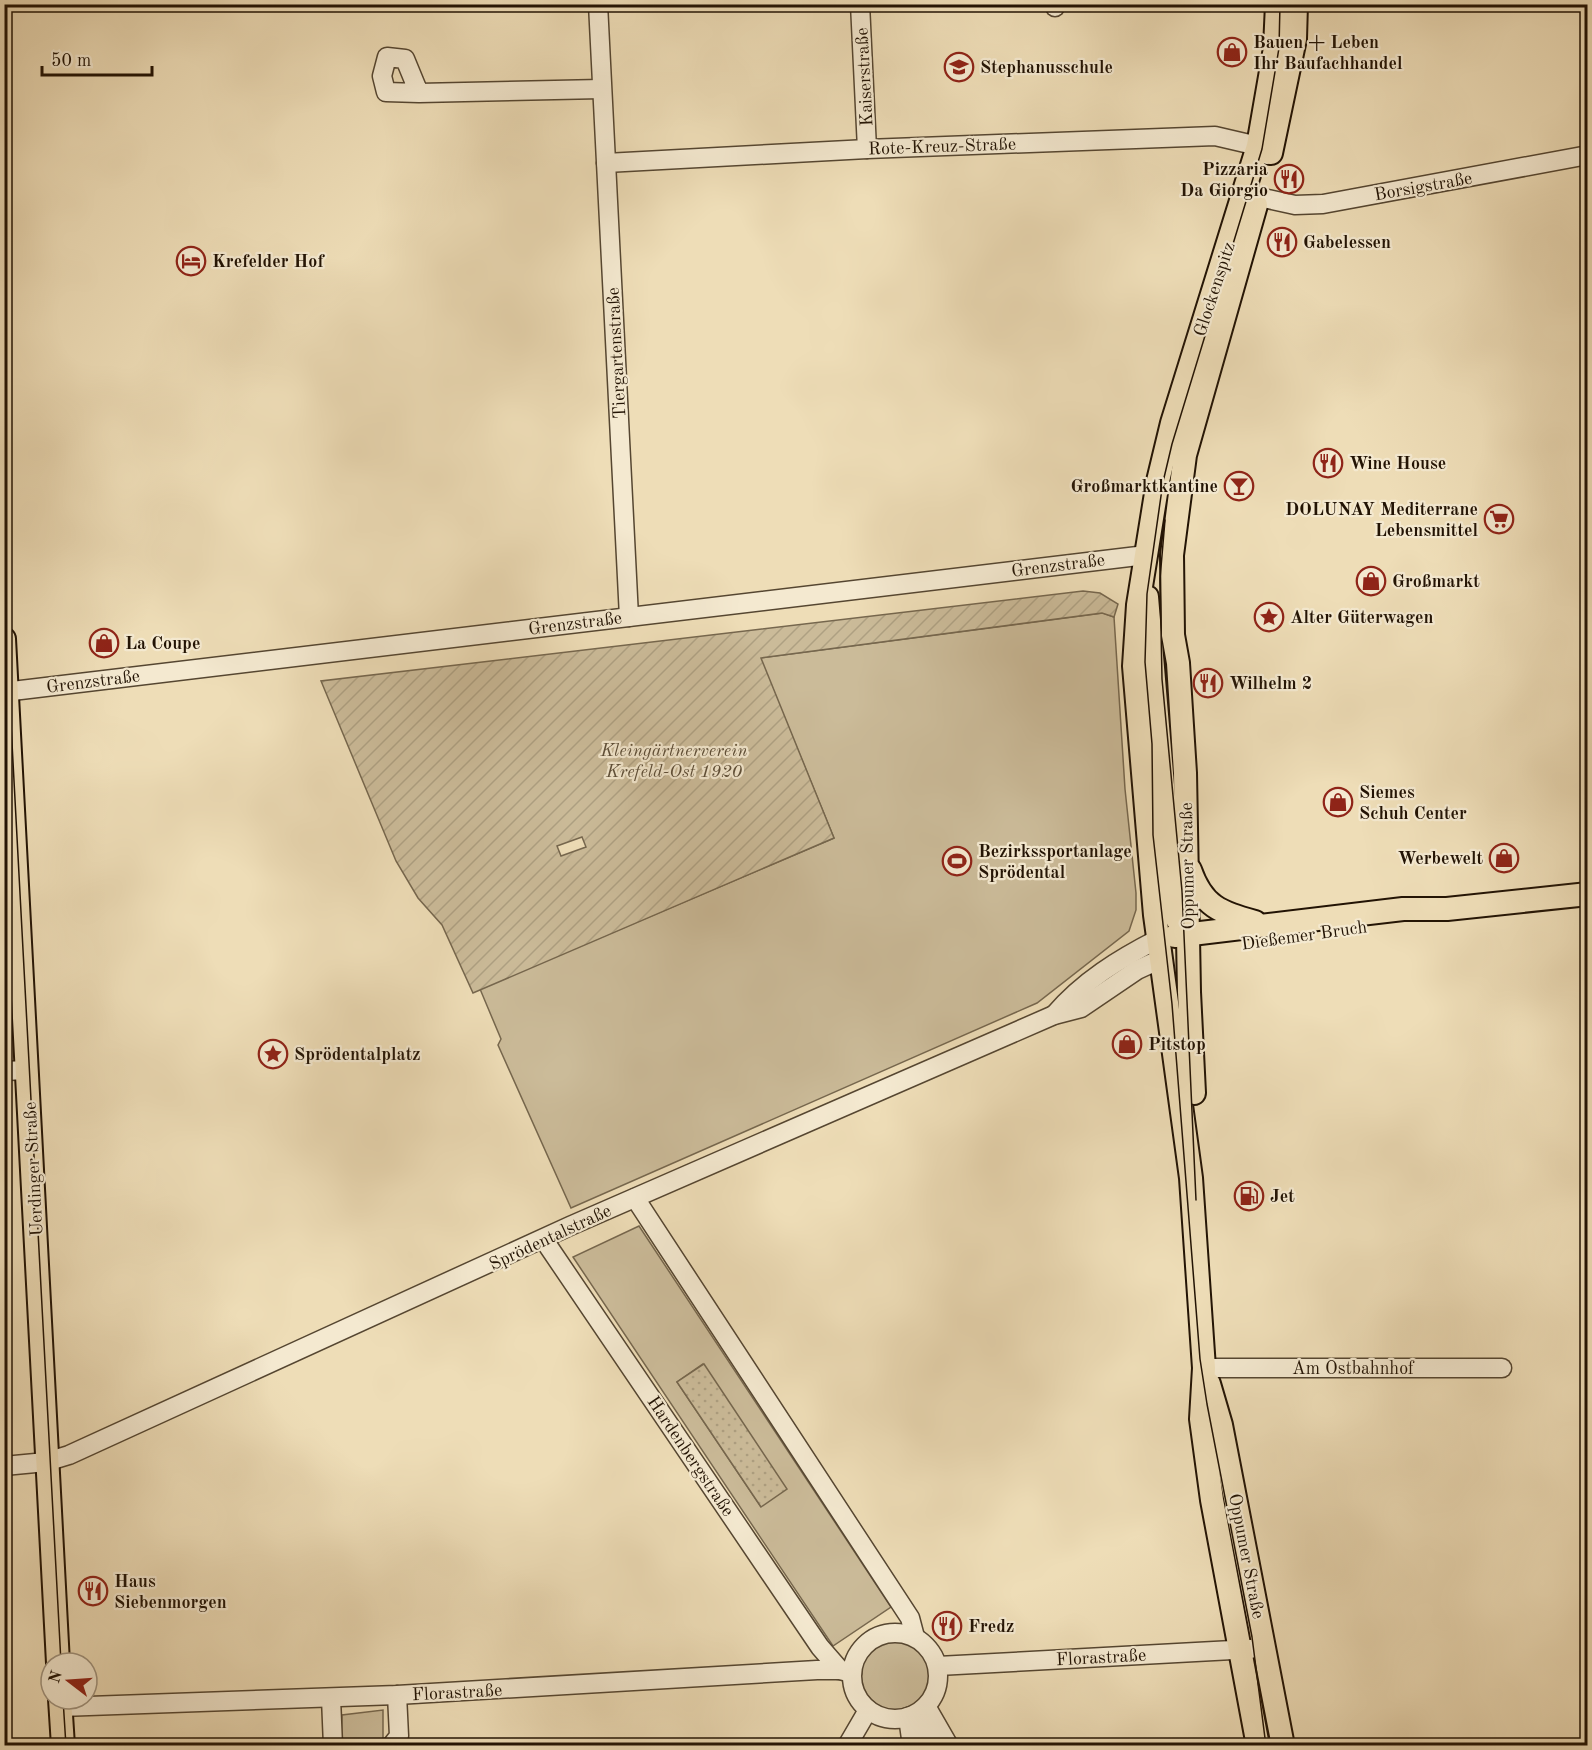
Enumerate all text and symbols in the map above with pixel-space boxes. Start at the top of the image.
street label: Kaiserstraße [853,27,877,127]
place label: Bauen + Leben Ihr Baufachhandel [1253,34,1403,73]
shop icon: Bauen + Leben Ihr Baufachhandel [1216,36,1248,68]
scale bar [42,39,152,77]
school or university icon: Stephanusschule [943,51,975,83]
text: 50 m [51,52,91,70]
place label: Stephanusschule [980,59,1113,77]
street label: Rote-Kreuz-Straße [868,135,1016,159]
place label: Pizzaria Da Giorgio [1180,161,1268,200]
restaurant icon: Pizzaria Da Giorgio [1273,163,1305,195]
street label: Borsigstraße [1373,170,1474,204]
restaurant icon: Gabelessen [1266,226,1298,258]
place label: Gabelessen [1303,234,1391,252]
street label: Glockenspitz [1191,240,1239,339]
hotel icon: Krefelder Hof [175,245,207,277]
place label: Krefelder Hof [212,253,325,271]
street label: Tiergartenstraße [605,287,629,419]
restaurant icon: Wine House [1312,447,1344,479]
place label: Wine House [1349,455,1446,473]
bar icon: Großmarktkantine [1223,470,1255,502]
place label: Großmarktkantine [1071,478,1218,496]
place label: DOLUNAY Mediterrane Lebensmittel [1285,501,1478,540]
supermarket icon: DOLUNAY Mediterrane Lebensmittel [1483,503,1515,535]
street label: Grenzstraße [1010,551,1106,581]
shop icon: Großmarkt [1355,565,1387,597]
place label: Großmarkt [1392,573,1480,591]
place icon: Alter Güterwagen [1253,601,1285,633]
street label: Grenzstraße [527,609,623,639]
place label: Alter Güterwagen [1290,609,1434,627]
shop icon: La Coupe [88,627,120,659]
place label: La Coupe [125,635,200,653]
street label: Grenzstraße [45,667,141,697]
restaurant icon: Wilhelm 2 [1192,667,1224,699]
place label: Wilhelm 2 [1229,675,1312,693]
park label: Kleingärtnerverein Krefeld-Ost 1920 [599,742,748,781]
place label: Siemes Schuh Center [1359,784,1467,823]
shop icon: Siemes Schuh Center [1322,786,1354,818]
street label: Oppumer Straße [1178,802,1198,930]
shop icon: Werbewelt [1488,842,1520,874]
place label: Bezirkssportanlage Sprödental [978,843,1132,882]
sports icon: Bezirkssportanlage Sprödental [941,845,973,877]
place label: Werbewelt [1398,850,1483,868]
street label: Dießemer Bruch [1240,918,1368,954]
shop icon: Pitstop [1111,1028,1143,1060]
place label: Pitstop [1148,1036,1206,1054]
place icon: Sprödentalplatz [257,1038,289,1070]
place label: Sprödentalplatz [294,1046,421,1064]
street label: Uerdinger Straße [21,1101,47,1237]
fuel station icon: Jet [1233,1180,1265,1212]
place label: Jet [1270,1188,1295,1206]
street label: Sprödentalstraße [487,1202,614,1274]
street label: Am Ostbahnhof [1292,1360,1415,1378]
street label: Hardenbergstraße [643,1393,737,1520]
street label: Oppumer Straße [1225,1492,1267,1620]
place label: Haus Siebenmorgen [114,1573,227,1612]
restaurant icon: Haus Siebenmorgen [77,1575,109,1607]
restaurant icon: Fredz [931,1610,963,1642]
place label: Fredz [968,1618,1014,1636]
street label: Florastraße [1055,1647,1147,1669]
north arrow [39,1651,99,1711]
text: N [47,1668,66,1685]
street label: Florastraße [411,1682,503,1704]

